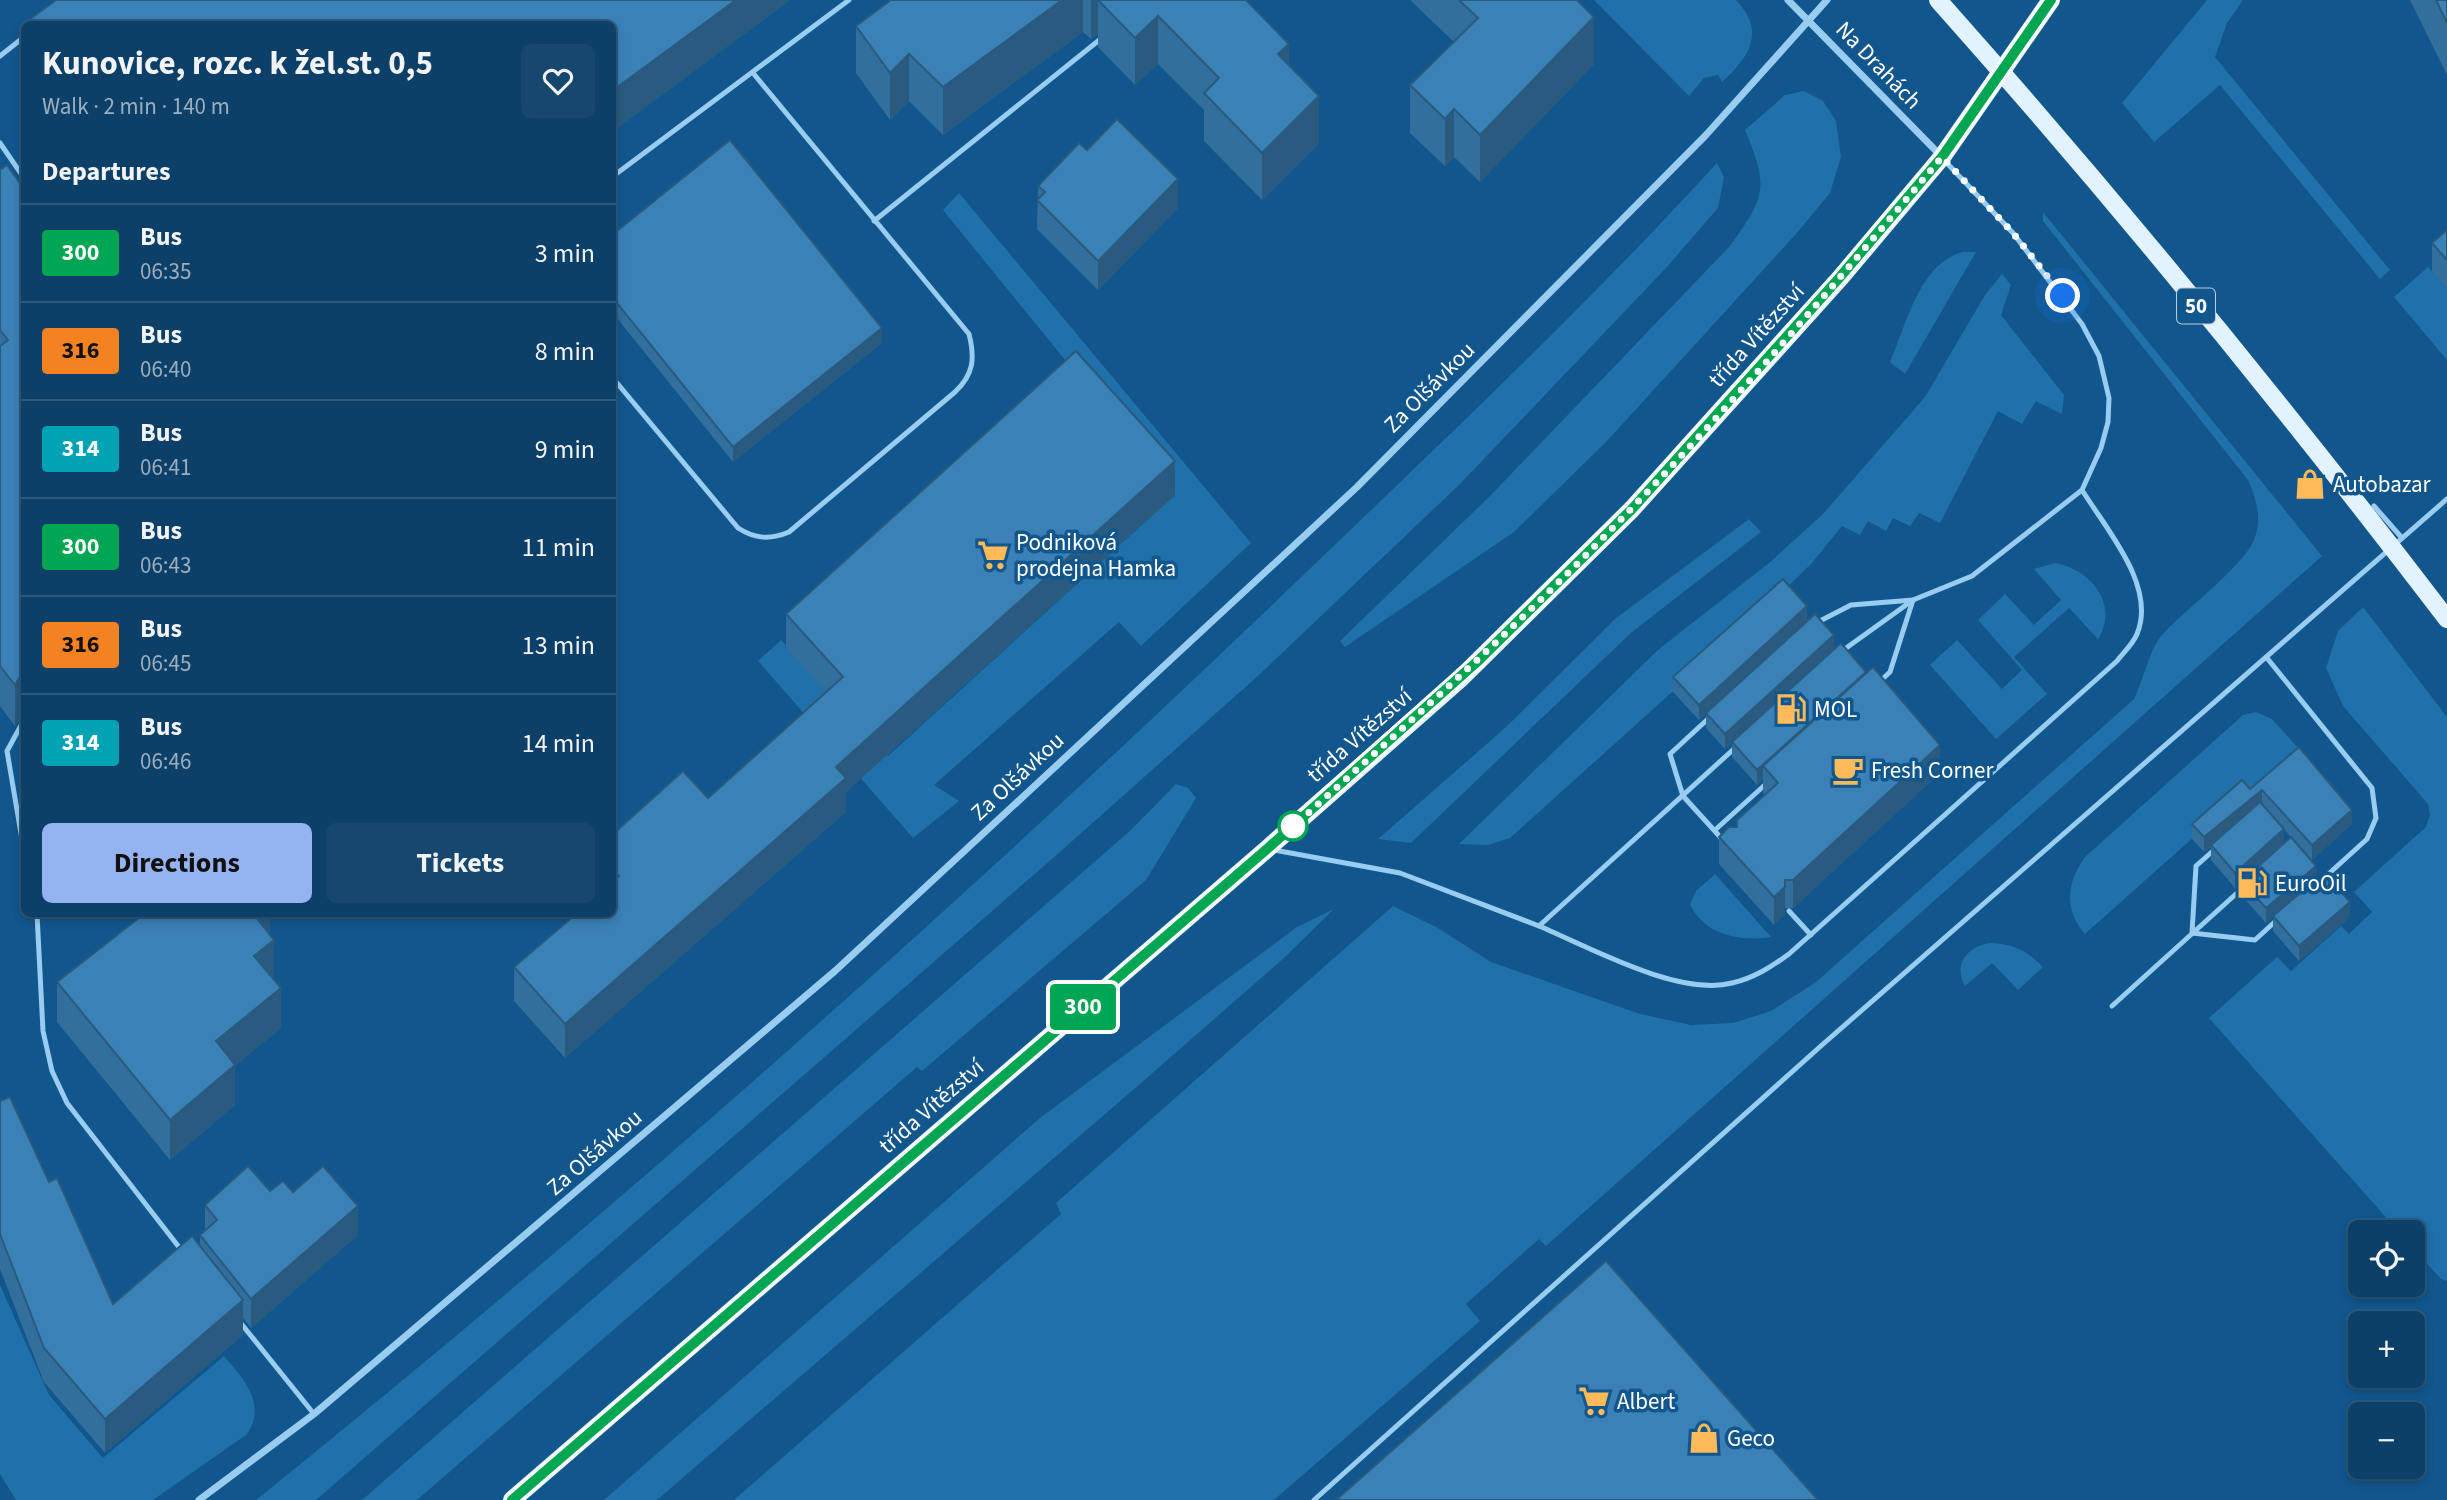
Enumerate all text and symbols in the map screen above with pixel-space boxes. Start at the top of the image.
street label: Na Drahách [1828,14,1929,117]
text: Kunovice, rozc. k žel.st. 0,5 [42,40,433,87]
button: heart [521,44,595,118]
text: Walk · 2 min · 140 m [42,90,230,123]
text: Departures [42,153,170,190]
text: Bus [140,218,182,255]
text: 300 [61,235,100,270]
text: 3 min [535,235,595,272]
text: 06:35 [140,255,191,288]
street label: třída Vítězství [1701,275,1813,395]
your location [2045,278,2080,313]
road number: 50 [2177,288,2215,324]
text: Bus [140,316,182,353]
text: 316 [61,333,100,368]
text: 8 min [535,333,595,370]
street label: Za Olšávkou [1376,334,1482,440]
text: 06:40 [140,353,191,386]
text: Bus [140,414,182,451]
text: 314 [61,431,100,466]
text: 9 min [535,431,595,468]
text: 06:41 [140,451,191,484]
shop icon: Autobazar [2293,467,2327,501]
place label: Autobazar [2333,468,2432,501]
text: Bus [140,512,182,549]
place label: Podniková prodejna Hamka [1016,526,1176,585]
text: 300 [61,529,100,564]
text: 11 min [522,529,595,566]
supermarket icon: Podniková prodejna Hamka [976,538,1010,572]
text: 06:43 [140,549,191,582]
text: Bus [140,610,182,647]
text: 316 [61,627,100,662]
text: 13 min [522,627,595,664]
text: 06:45 [140,647,191,680]
street label: třída Vítězství [1299,679,1420,791]
fuel station icon: MOL [1774,692,1808,726]
place label: MOL [1814,693,1857,726]
text: Bus [140,708,182,745]
street label: Za Olšávkou [963,724,1071,828]
text: 314 [61,725,100,760]
text: 14 min [522,725,595,762]
text: 06:46 [140,745,191,778]
cafe icon: Fresh Corner [1831,753,1865,787]
place label: Fresh Corner [1871,754,1994,787]
unlabelled marker [1278,811,1308,841]
button: Directions [42,823,312,903]
button: Tickets [326,823,595,903]
fuel station icon: EuroOil [2235,866,2269,900]
place label: EuroOil [2275,867,2347,900]
line badge: 300 [1043,984,1123,1030]
text: 300 [1064,989,1102,1024]
street label: třída Vítězství [871,1050,992,1162]
street label: Za Olšávkou [539,1101,649,1203]
map controls [2348,1220,2425,1479]
button: locate [2348,1220,2425,1297]
button: + [2348,1311,2425,1388]
supermarket icon: Albert [1577,1384,1611,1418]
place label: Albert [1617,1385,1675,1418]
button: − [2348,1402,2425,1479]
shop icon: Geco [1687,1421,1721,1455]
place label: Geco [1727,1422,1775,1455]

